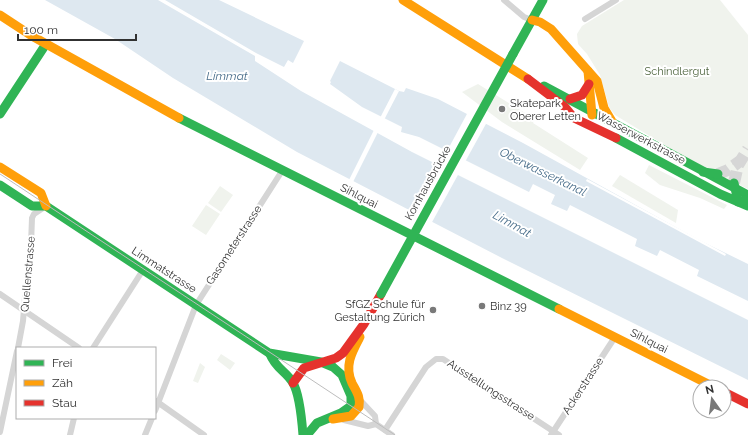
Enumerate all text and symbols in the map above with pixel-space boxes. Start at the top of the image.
scale bar [18,16,136,42]
text: 100 m [24,23,58,37]
park label: Schindlergut [645,65,710,78]
water label: Limmat [206,69,248,83]
place label: Skatepark Oberer Letten [510,97,581,123]
marker: Skatepark Oberer Letten [497,104,507,114]
street label: Wasserwerkstrasse [594,109,688,167]
street label: Kornhausbrücke [402,143,454,222]
water label: Oberwasserkanal [497,145,589,199]
street label: Sihlquai [338,181,380,211]
street label: Gasometerstrasse [203,202,265,287]
water label: Limmat [491,208,534,240]
street label: Quellenstrasse [18,235,38,312]
street label: Limmatstrasse [129,244,199,296]
place label: SfGZ Schule für Gestaltung Zürich [334,298,425,324]
place label: Binz 39 [490,300,527,313]
marker: Binz 39 [477,301,487,311]
marker: SfGZ Schule für Gestaltung Zürich [428,305,438,315]
street label: Sihlquai [628,326,670,356]
legend [16,347,156,419]
street label: Ackerstrasse [560,355,606,417]
text: Frei [52,356,72,370]
street label: Ausstellungsstrasse [445,357,538,423]
text: Zäh [52,376,73,390]
north arrow [692,379,732,419]
text: N [704,382,715,397]
text: Stau [52,396,77,410]

